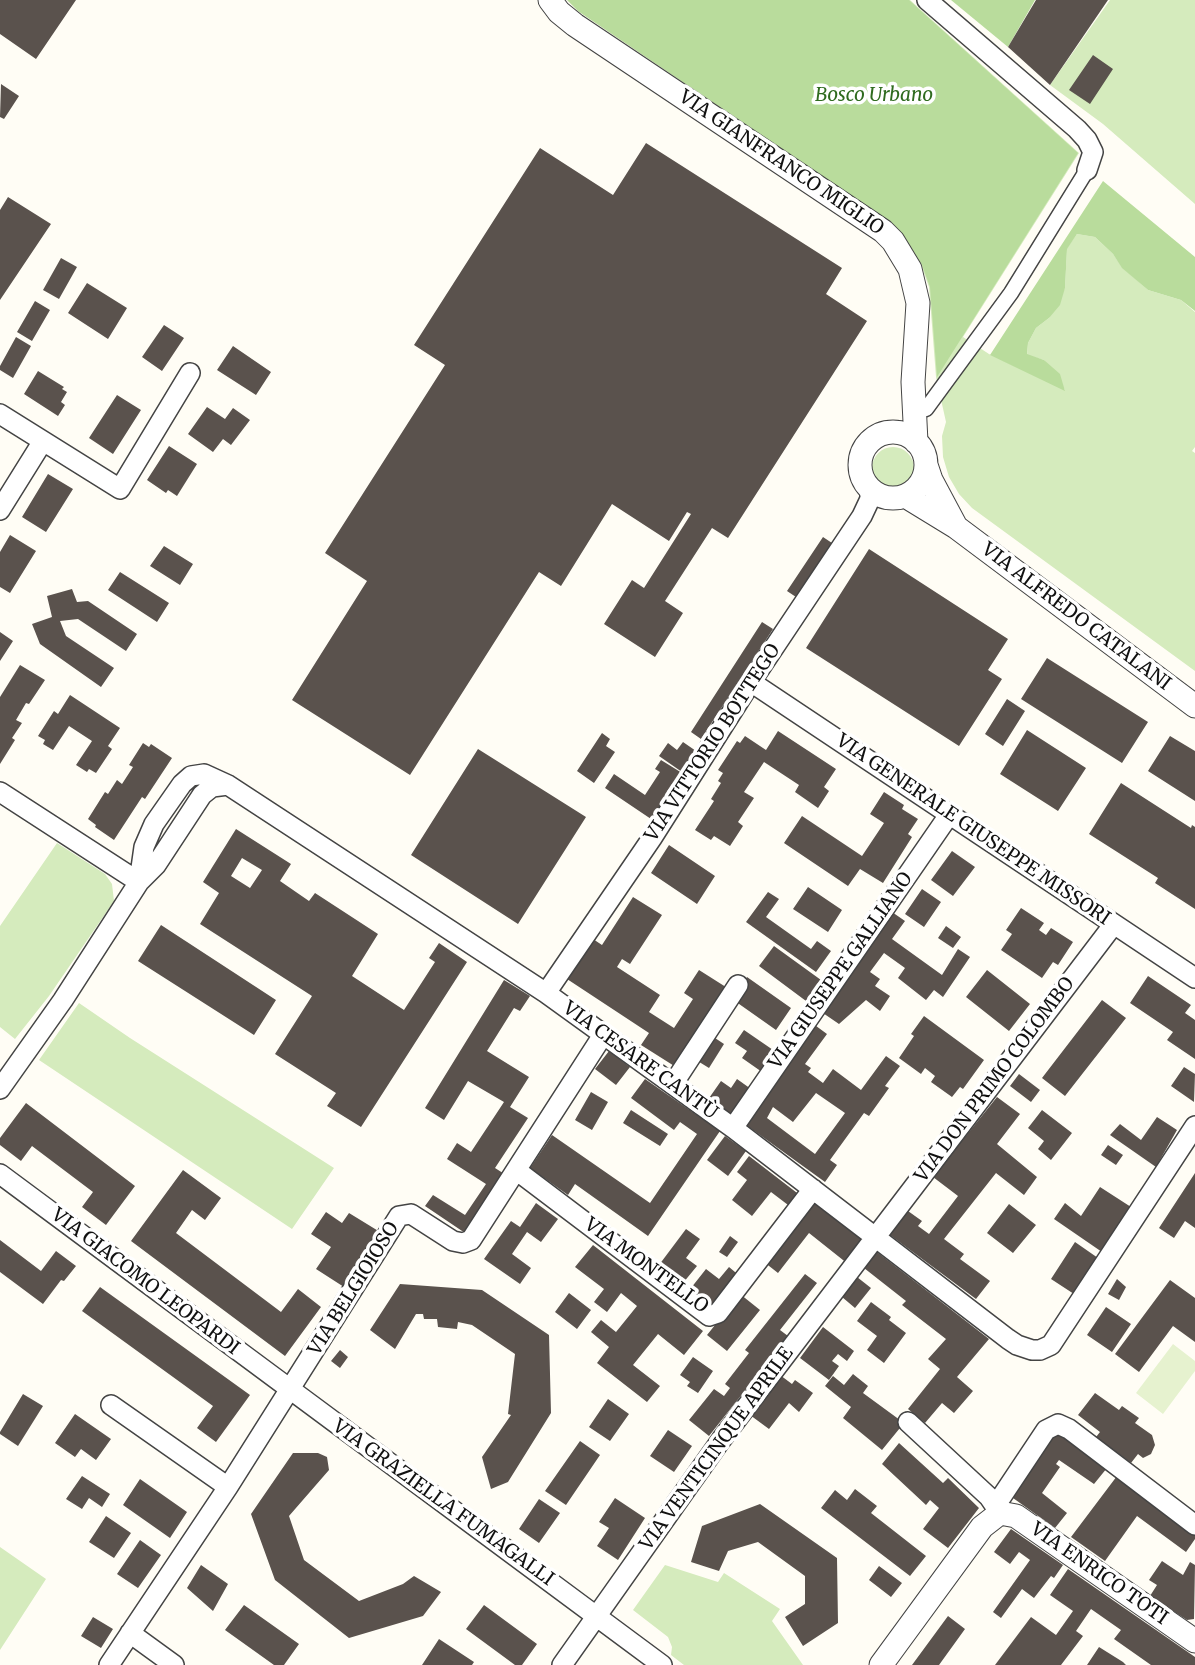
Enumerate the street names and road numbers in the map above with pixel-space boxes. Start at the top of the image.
street label: VIA GIANFRANCO MIGLIO [674,86,888,240]
street label: VIA ALFREDO CATALANI [977,538,1175,696]
street label: VIA VITTORIO BOTTEGO [641,640,785,846]
street label: VIA GENERALE GIUSEPPE MISSORI [832,730,1114,930]
street label: VIA GIUSEPPE GALLIANO [764,868,918,1074]
street label: VIA DON PRIMO COLOMBO [910,973,1080,1187]
street label: VIA CESARE CANTÙ [558,997,722,1125]
street label: VIA GIACOMO LEOPARDI [47,1204,243,1360]
street label: VIA MONTELLO [580,1213,712,1319]
street label: VIA BELGIOIOSO [304,1218,404,1360]
street label: VIA VENTICINQUE APRILE [636,1343,798,1555]
street label: VIA GRAZIELLA FUMAGALLI [328,1415,558,1591]
street label: VIA ENRICO TOTI [1026,1518,1172,1630]

